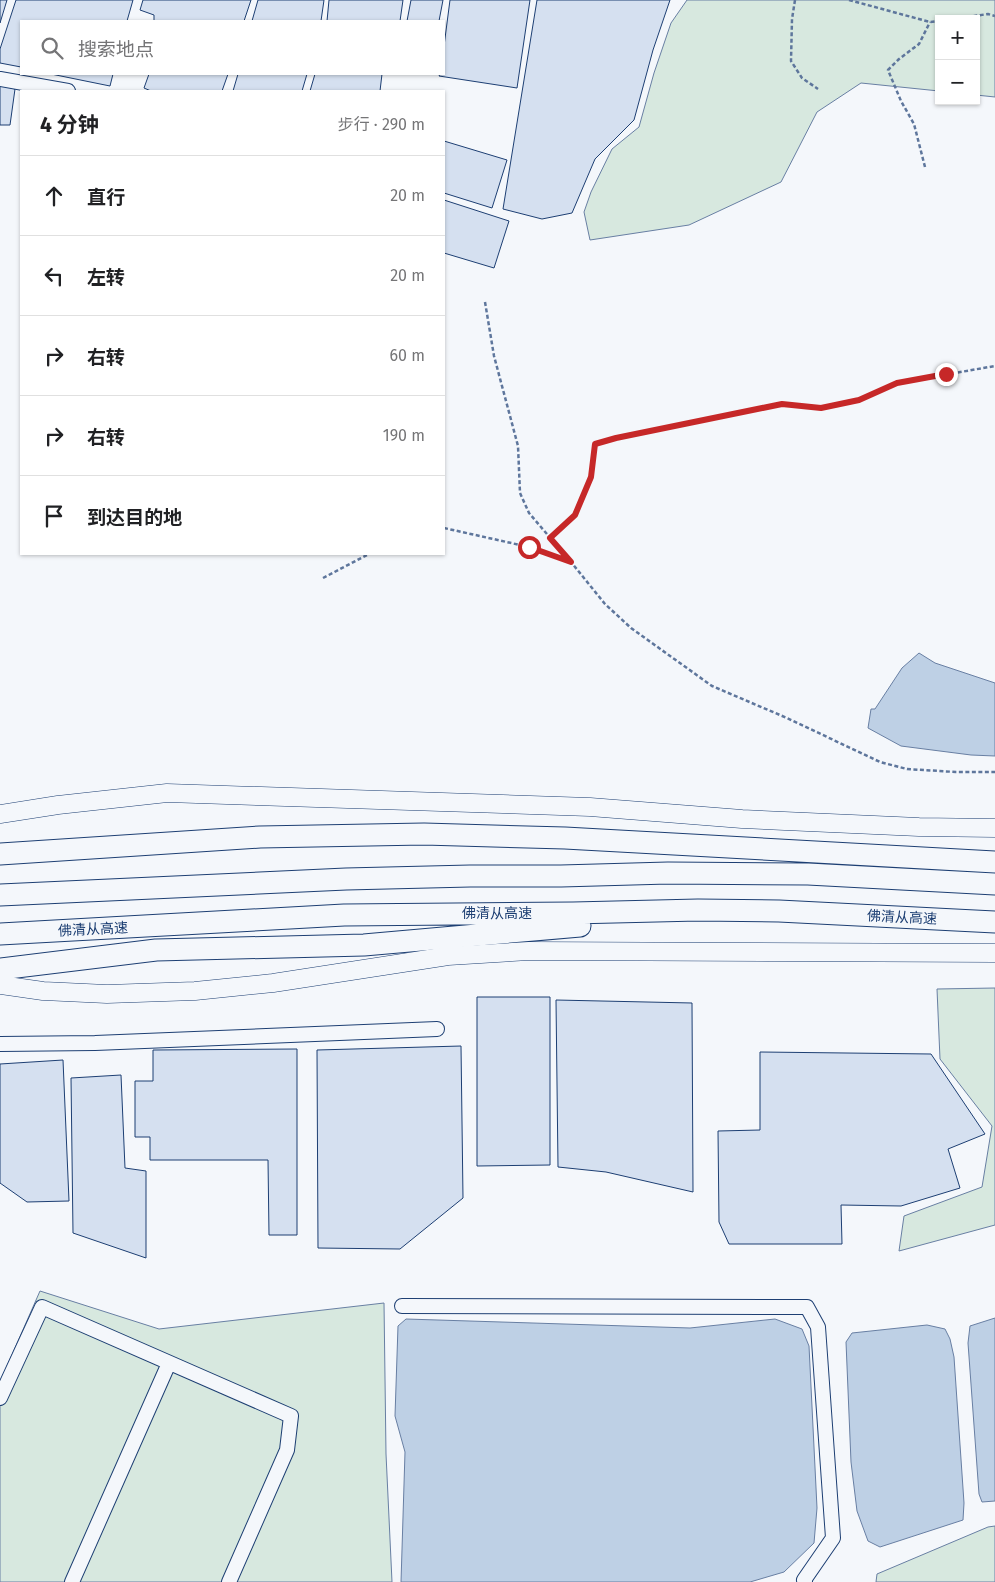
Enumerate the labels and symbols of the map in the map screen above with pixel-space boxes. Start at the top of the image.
route end [935,363,958,386]
route start [518,536,541,559]
street label: 佛清从高速 [462,905,532,922]
street label: 佛清从高速 [867,907,937,928]
street label: 佛清从高速 [58,919,128,940]

